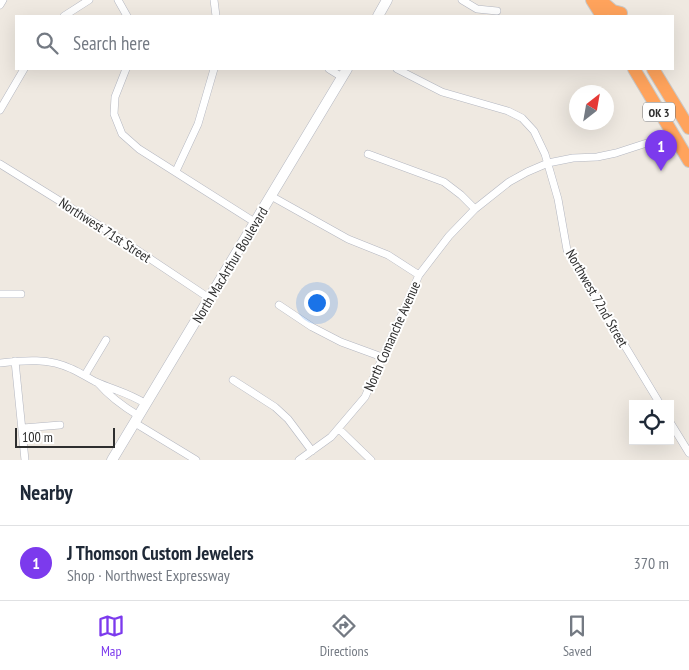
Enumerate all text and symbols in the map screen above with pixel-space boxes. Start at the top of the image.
search box [15,15,674,70]
icon: search [33,29,61,57]
text: Search here [73,31,150,55]
north arrow [569,85,614,130]
road number: OK 3 [643,102,675,121]
pin: 1 [645,130,677,171]
street label: Northwest 71st Street [55,193,155,267]
street label: North MacArthur Boulevard [188,204,272,326]
street label: Northwest 72nd Street [562,246,632,350]
street label: North Comanche Avenue [360,278,424,394]
your location [304,290,330,316]
map controls [629,400,674,445]
button: locate [629,400,674,445]
scale bar [15,425,115,448]
text: 100 m [22,428,53,446]
text: Nearby [20,479,73,506]
text: J Thomson Custom Jewelers [67,541,254,565]
text: 1 [32,553,40,573]
text: 370 m [634,553,669,573]
text: Shop · Northwest Expressway [67,565,230,585]
tab: Map [97,612,125,660]
tab: Directions [320,612,368,660]
tab: Saved [563,612,592,660]

